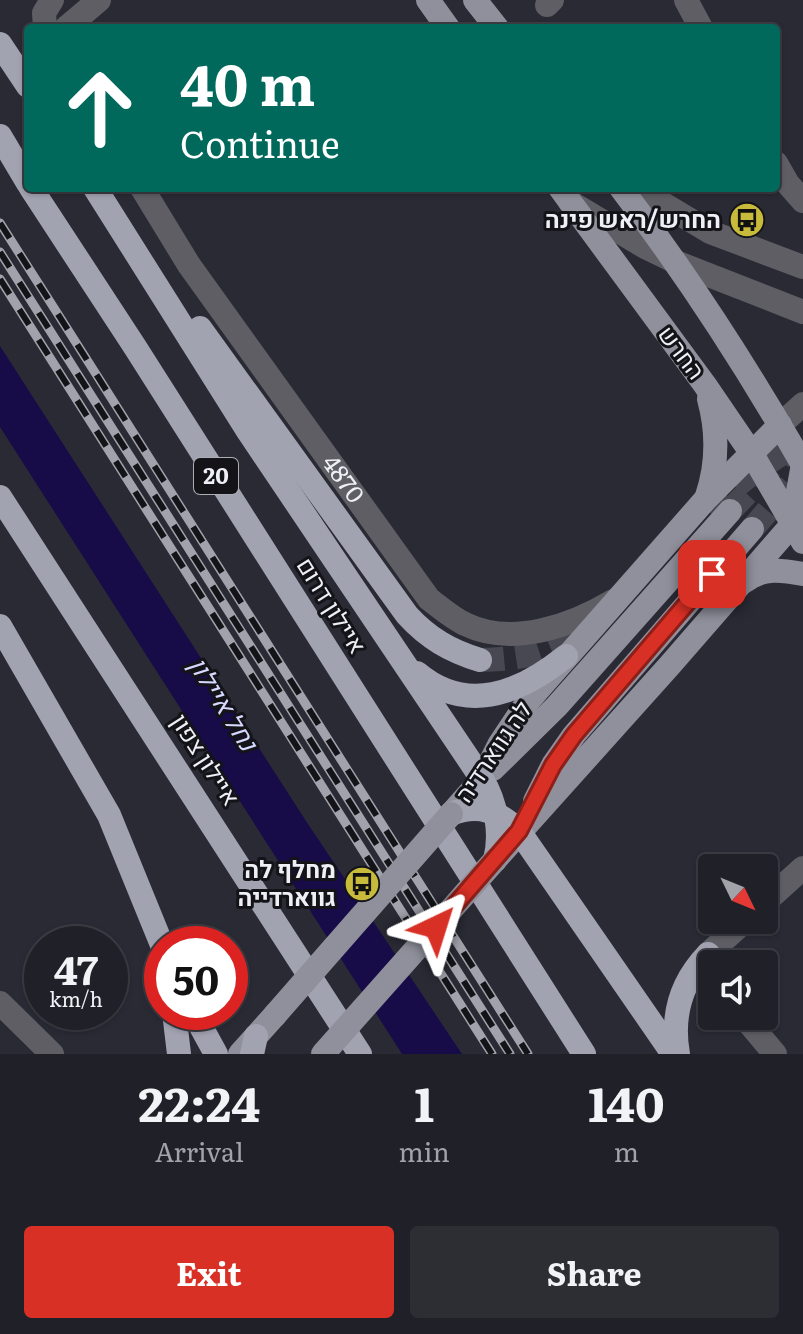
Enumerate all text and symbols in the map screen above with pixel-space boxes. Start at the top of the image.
text: 40 m [180,40,315,123]
icon: ahead [48,56,152,160]
text: Continue [180,116,340,169]
place label: החרש/ראש פינה [545,200,721,235]
bus stop icon: החרש/ראש פינה [728,201,766,239]
street label: החרש [651,317,715,386]
street label: 4870 [315,446,374,509]
road number: 20 [194,458,238,494]
pin [678,540,746,608]
street label: איילון דרום [290,550,376,660]
icon: arrive [690,552,734,596]
water label: נחל איילון [181,648,270,759]
street label: לה גווארדיה [445,693,539,808]
street label: איילון צפון [164,706,250,811]
place label: מחלף לה גווארדייה [238,850,336,913]
north arrow [698,854,778,934]
map controls [698,854,778,1030]
bus stop icon: מחלף לה גווארדייה [343,865,381,903]
position arrow [394,885,478,969]
speed limit sign: 50 [144,926,248,1030]
text: 47 [54,938,98,997]
button: sound [698,950,778,1030]
text: km/h [49,983,103,1013]
text: 22:24 [138,1066,260,1137]
text: 1 [414,1066,434,1137]
text: 140 [588,1066,665,1137]
text: Arrival [155,1131,244,1170]
text: min [399,1131,450,1170]
text: m [614,1131,639,1170]
button: Exit [24,1226,394,1318]
button: Share [410,1226,779,1318]

